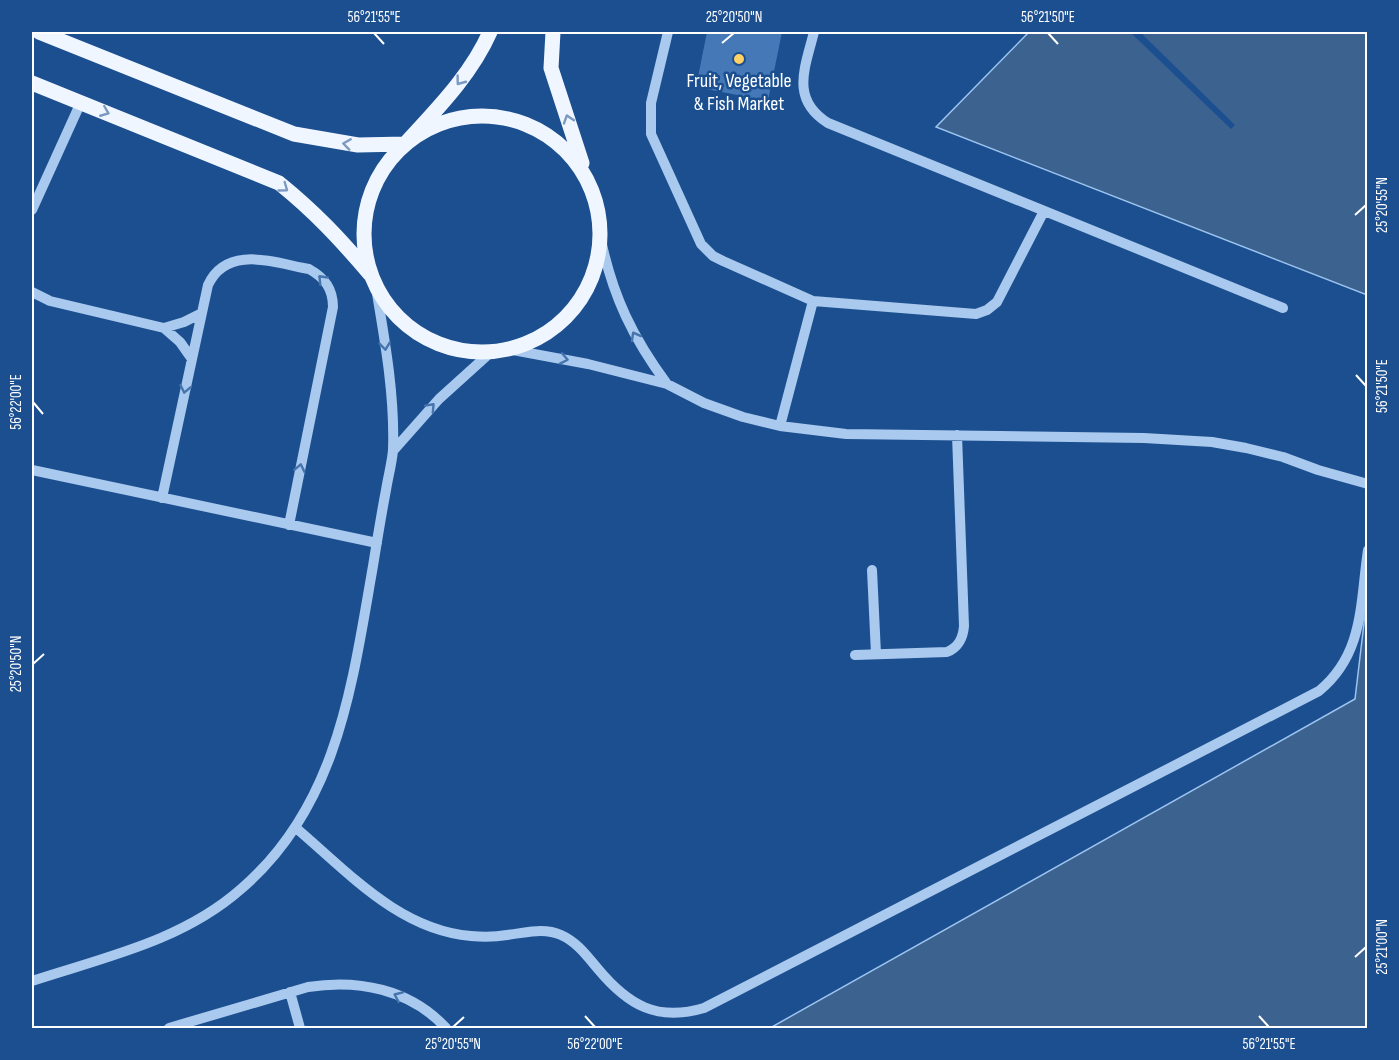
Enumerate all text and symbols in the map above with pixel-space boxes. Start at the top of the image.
text: 56°21'55"E [347,8,401,27]
text: 25°20'50"N [706,8,762,27]
text: 56°21'50"E [1021,8,1075,27]
marker: Fruit, Vegetable & Fish Market [732,52,746,66]
place label: Fruit, Vegetable & Fish Market [687,69,791,116]
one-way arrow [456,74,467,85]
one-way arrow [99,105,110,117]
one-way arrow [562,114,575,125]
one-way arrow [342,138,351,150]
text: 25°20'55"N [1373,177,1392,233]
one-way arrow [278,181,289,192]
one-way arrow [318,276,329,286]
one-way arrow [630,332,642,342]
one-way arrow [378,342,391,351]
one-way arrow [559,352,569,365]
text: 56°21'50"E [1373,359,1392,413]
text: 56°22'00"E [7,374,26,430]
one-way arrow [180,384,193,394]
one-way arrow [424,403,435,414]
one-way arrow [293,463,306,473]
text: 25°20'50"N [7,636,26,692]
text: 25°21'00"N [1373,919,1392,975]
one-way arrow [393,991,404,1003]
text: 25°20'55"N [425,1035,481,1054]
text: 56°22'00"E [567,1035,623,1054]
text: 56°21'55"E [1242,1035,1296,1054]

